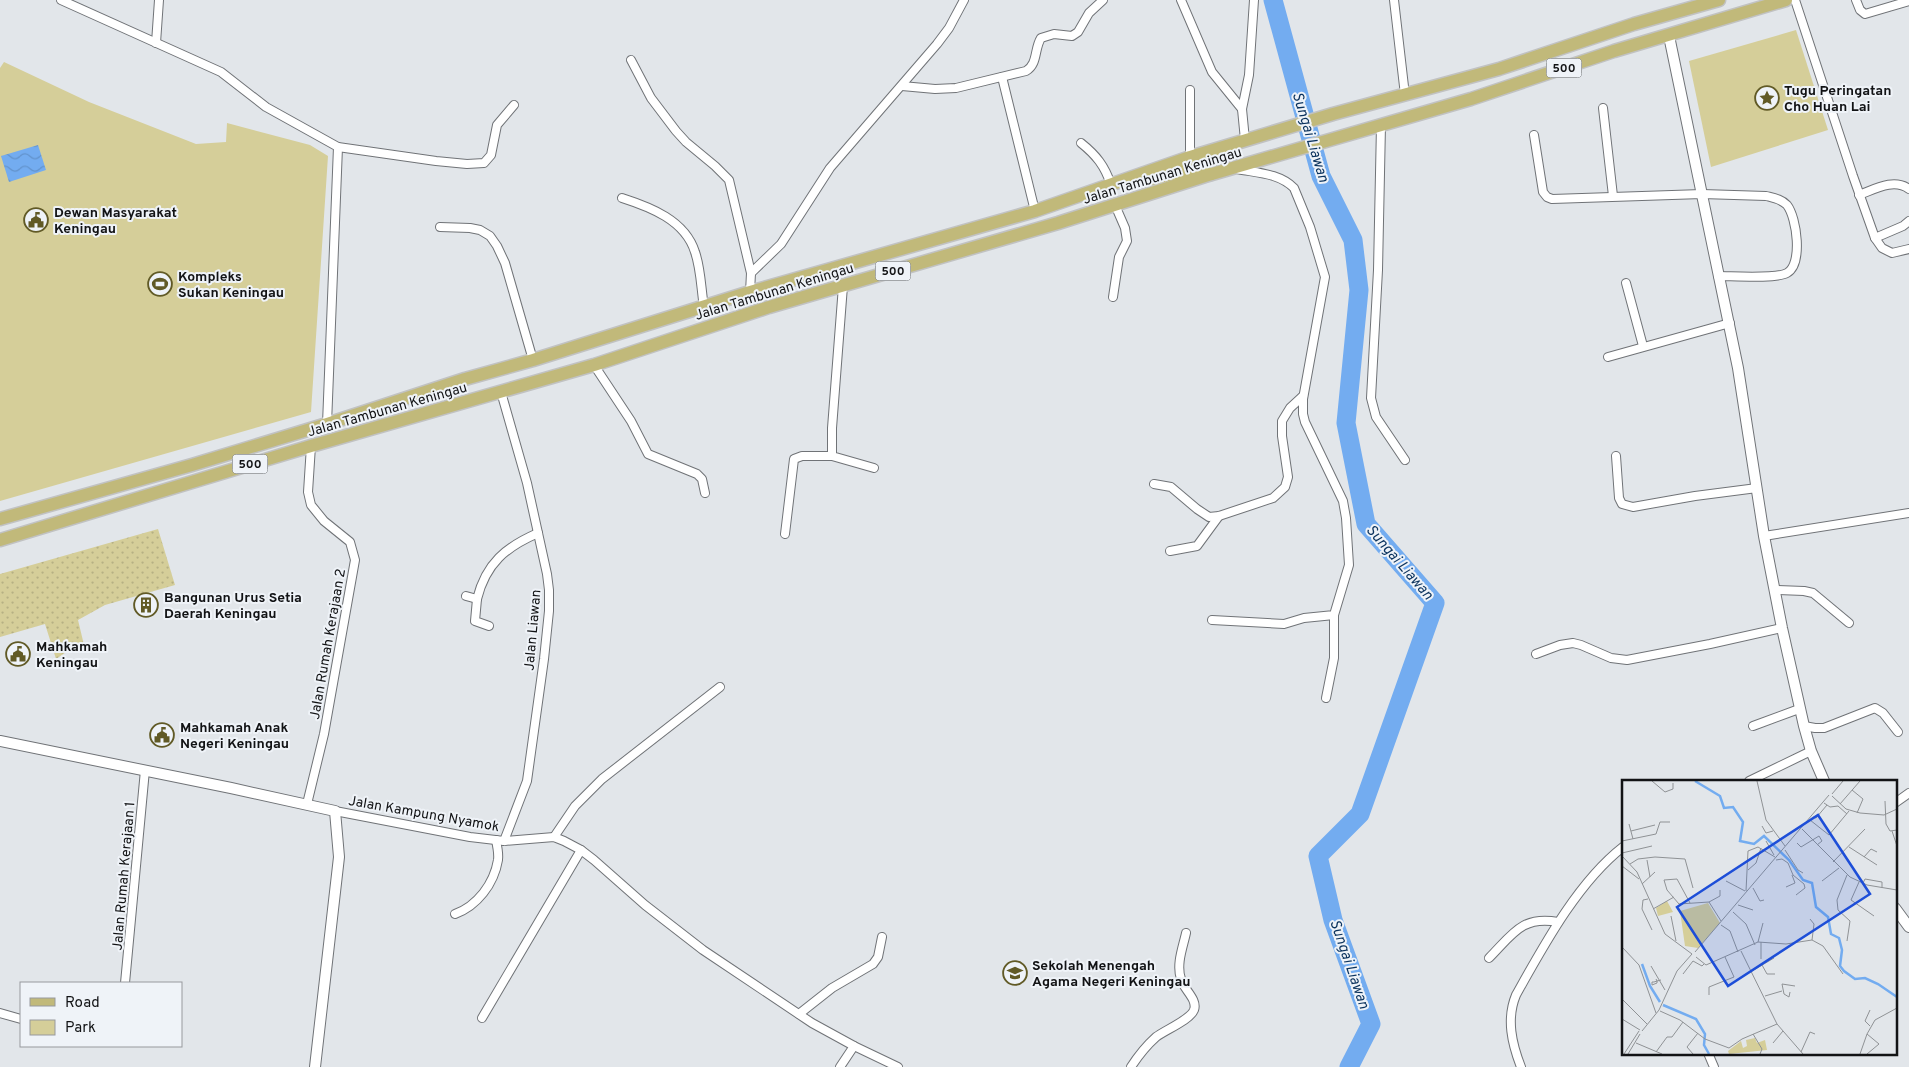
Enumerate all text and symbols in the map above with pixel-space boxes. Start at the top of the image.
road number: 500 [1546,58,1582,78]
place label: Tugu Peringatan Cho Huan Lai [1784,83,1892,116]
place icon: Tugu Peringatan Cho Huan Lai [1754,85,1780,111]
water label: Sungai Liawan [1287,90,1332,185]
street label: Jalan Tambunan Keningau [1081,144,1244,209]
place label: Dewan Masyarakat Keningau [54,205,177,238]
public building icon: Dewan Masyarakat Keningau [23,207,49,233]
street label: Jalan Tambunan Keningau [693,260,856,325]
road number: 500 [876,262,910,280]
place label: Kompleks Sukan Keningau [178,269,284,302]
sports icon: Kompleks Sukan Keningau [147,271,173,297]
street label: Jalan Tambunan Keningau [306,379,469,441]
road number: 500 [232,454,268,474]
water label: Sungai Liawan [1361,521,1437,604]
street label: Jalan Rumah Kerajaan 2 [307,568,350,721]
street label: Jalan Liawan [521,589,546,671]
place label: Bangunan Urus Setia Daerah Keningau [164,590,302,623]
building icon: Bangunan Urus Setia Daerah Keningau [133,592,159,618]
place label: Mahkamah Keningau [36,639,107,672]
public building icon: Mahkamah Keningau [5,641,31,667]
place label: Mahkamah Anak Negeri Keningau [180,720,289,753]
public building icon: Mahkamah Anak Negeri Keningau [149,722,175,748]
inset map [1622,780,1896,1054]
street label: Jalan Kampung Nyamok [347,793,501,836]
street label: Jalan Rumah Kerajaan 1 [110,801,139,951]
water label: Sungai Liawan [1324,917,1373,1012]
place label: Sekolah Menengah Agama Negeri Keningau [1032,958,1191,991]
school or university icon: Sekolah Menengah Agama Negeri Keningau [1002,960,1028,986]
legend [20,982,182,1047]
text: Road [65,994,100,1013]
text: Park [65,1019,96,1038]

